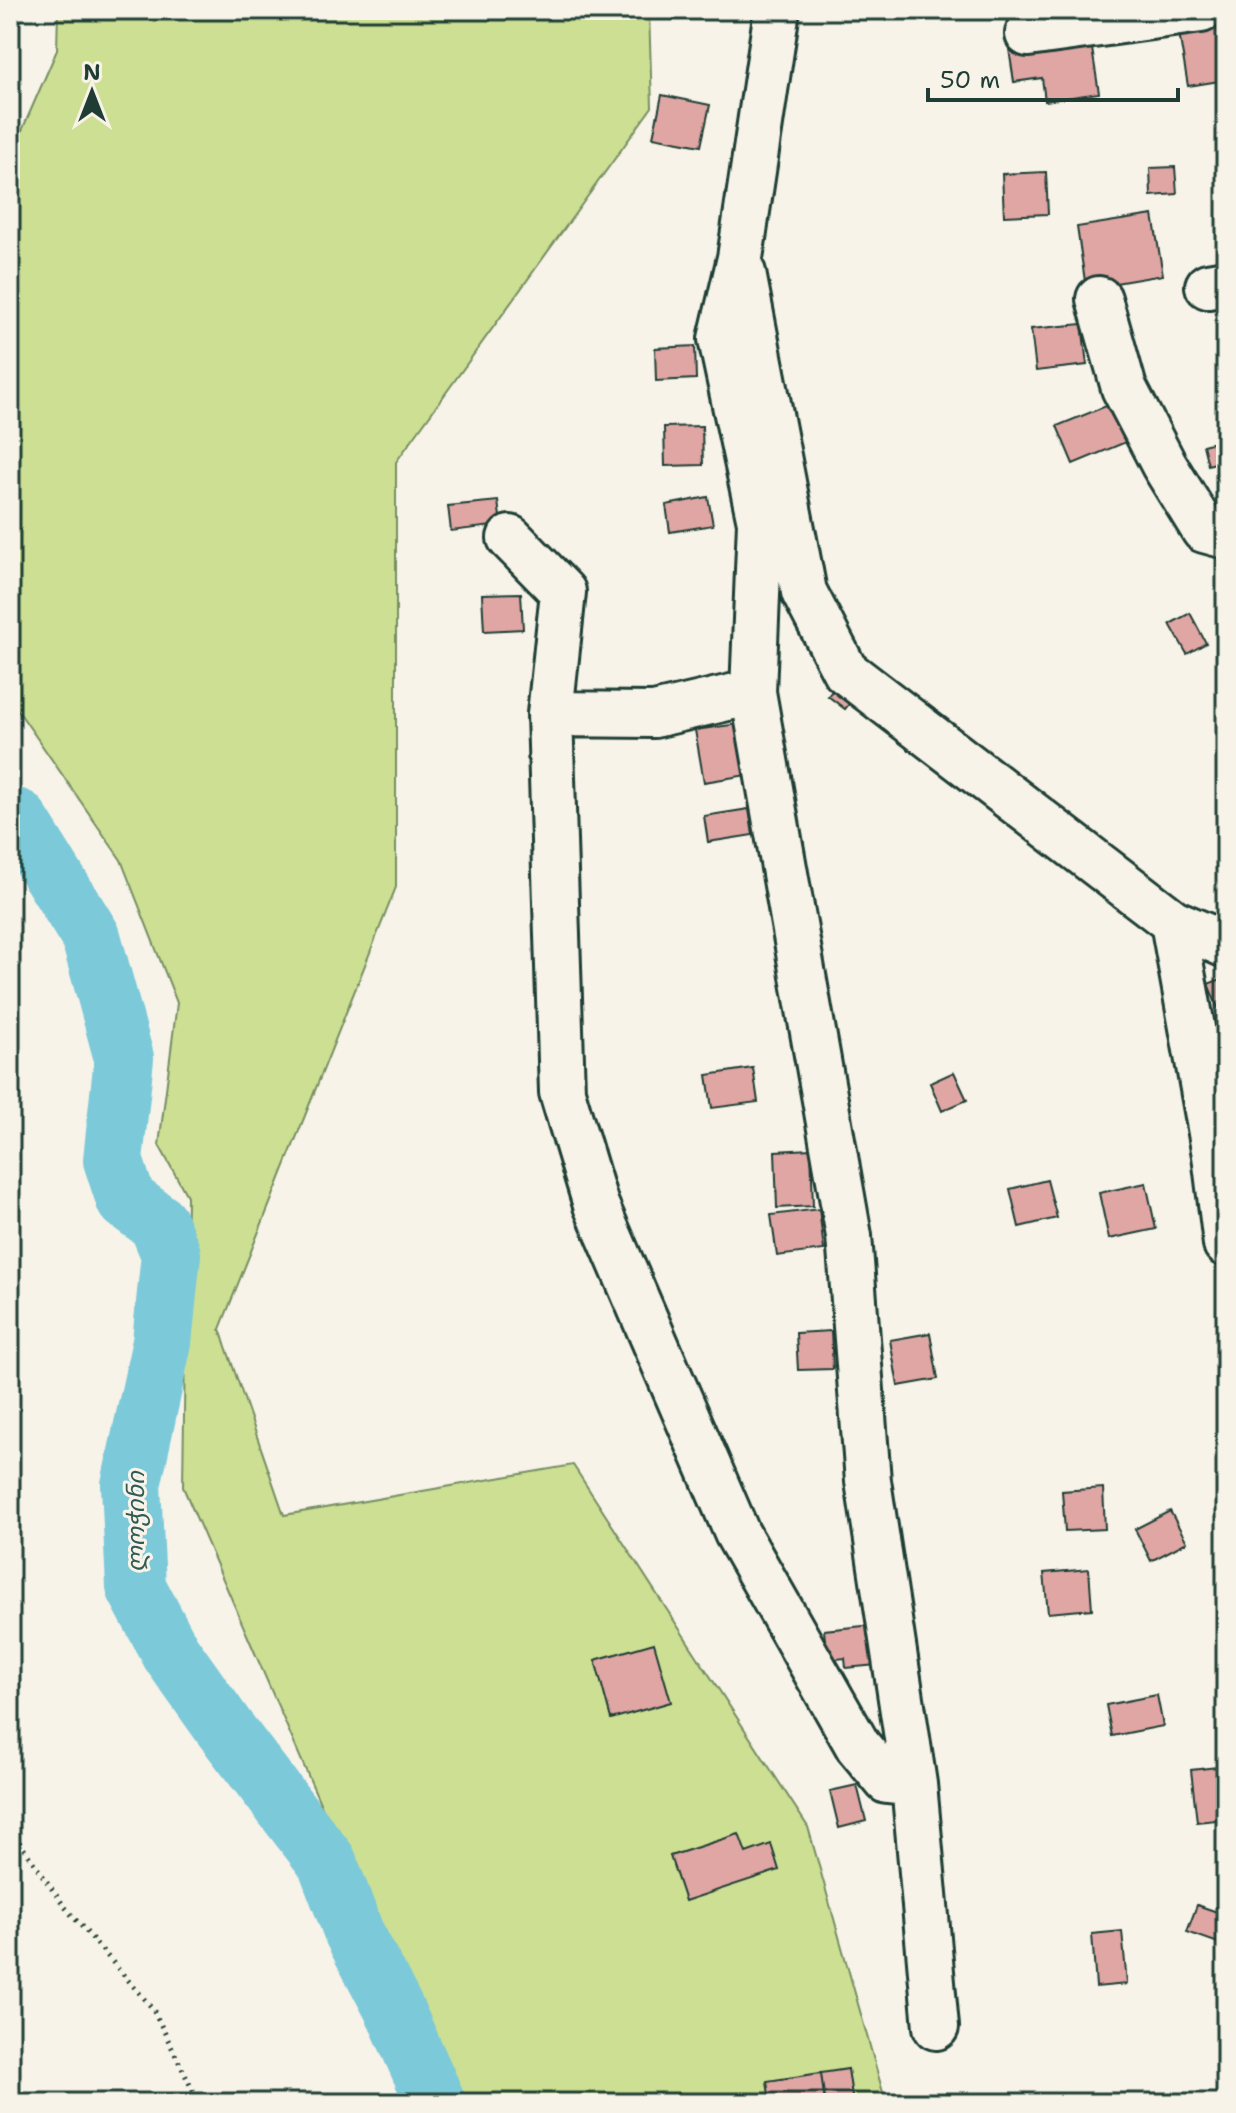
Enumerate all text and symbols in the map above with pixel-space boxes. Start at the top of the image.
north arrow [52,52,132,132]
scale bar [928,52,1178,102]
text: N [83,58,101,87]
text: 50 m [940,64,1000,96]
water label: ლოჭინი [120,1470,152,1573]

